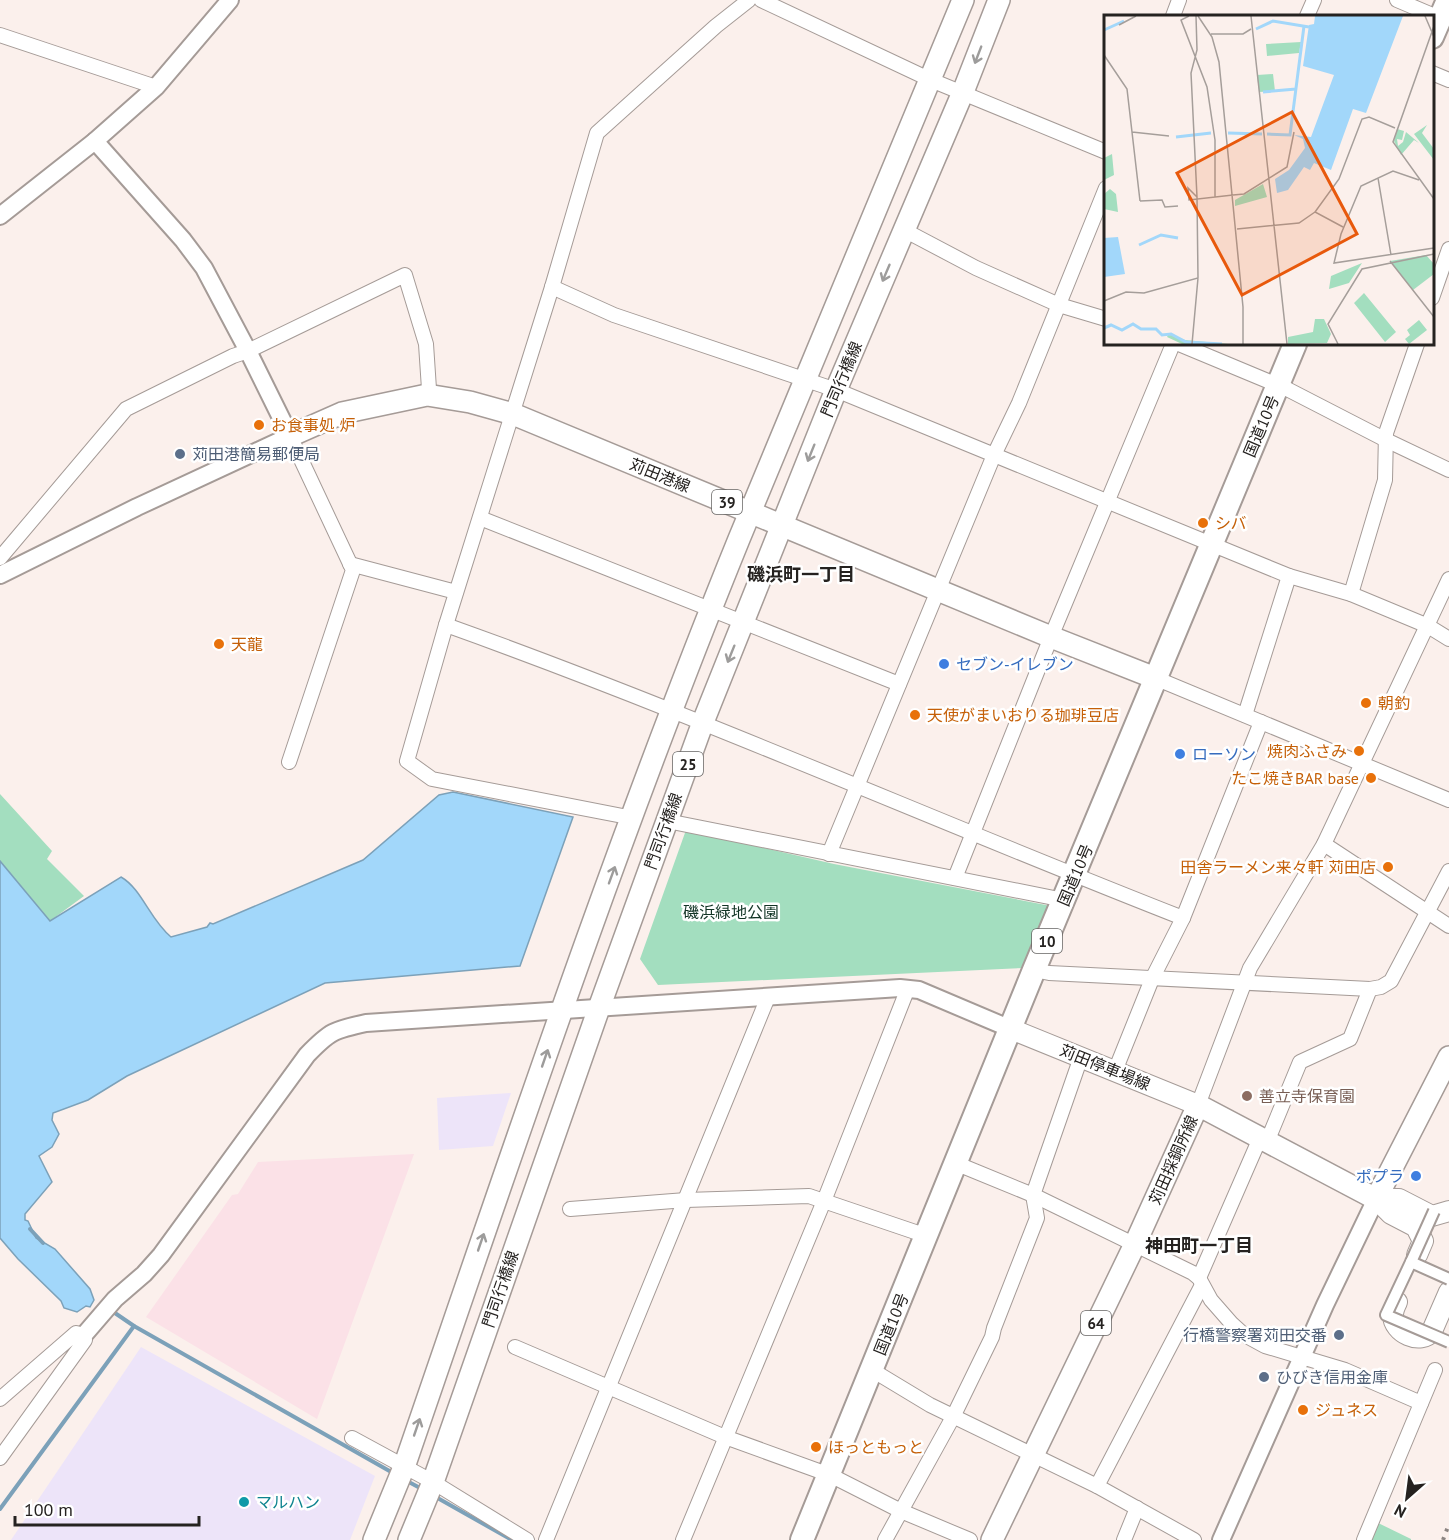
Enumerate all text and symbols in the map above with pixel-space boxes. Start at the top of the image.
inset map [1104,15,1434,345]
one-way arrow [971,45,982,63]
one-way arrow [880,263,891,282]
street label: 門司行橋線 [816,338,866,420]
street label: 国道10号 [1239,392,1283,460]
place label: お食事処 炉 [271,415,355,435]
marker: お食事処 炉 [252,418,266,432]
one-way arrow [805,443,816,462]
place label: 苅田港簡易郵便局 [192,444,320,464]
marker: 苅田港簡易郵便局 [173,447,187,461]
street label: 苅田港線 [627,454,693,496]
road number: 39 [712,490,742,514]
place label: シバ [1215,513,1247,533]
marker: シバ [1196,516,1210,530]
district label: 磯浜町一丁目 [747,563,855,586]
place label: 天龍 [231,634,263,654]
marker: 天龍 [212,637,226,651]
one-way arrow [725,644,736,662]
place label: セブン-イレブン [956,654,1074,674]
marker: セブン-イレブン [937,657,951,671]
place label: 朝釣 [1378,693,1410,713]
marker: 朝釣 [1359,696,1373,710]
place label: 天使がまいおりる珈琲豆店 [927,705,1119,725]
marker: 天使がまいおりる珈琲豆店 [908,708,922,722]
place label: 焼肉ふさみ [1267,741,1347,761]
place label: ローソン [1192,744,1256,764]
marker: 焼肉ふさみ [1352,744,1366,758]
marker: ローソン [1173,747,1187,761]
road number: 25 [673,752,703,776]
place label: たこ焼きBAR base [1231,768,1359,788]
marker: たこ焼きBAR base [1364,771,1378,785]
street label: 門司行橋線 [640,790,686,872]
street label: 国道10号 [1053,841,1097,909]
place label: 田舎ラーメン来々軒 苅田店 [1180,857,1376,877]
marker: 田舎ラーメン来々軒 苅田店 [1381,860,1395,874]
one-way arrow [607,866,618,885]
park label: 磯浜緑地公園 [683,902,779,922]
road number: 10 [1032,929,1062,953]
street label: 苅田停車場線 [1057,1040,1153,1094]
one-way arrow [540,1049,551,1068]
place label: 善立寺保育園 [1259,1086,1355,1106]
marker: 善立寺保育園 [1240,1089,1254,1103]
street label: 苅田採銅所線 [1144,1112,1202,1208]
place label: ポプラ [1356,1166,1404,1186]
marker: ポプラ [1409,1169,1423,1183]
one-way arrow [476,1233,487,1252]
district label: 神田町一丁目 [1145,1234,1253,1257]
street label: 門司行橋線 [478,1248,522,1330]
street label: 国道10号 [869,1290,913,1358]
road number: 64 [1081,1311,1111,1335]
place label: 行橋警察署苅田交番 [1183,1325,1327,1345]
marker: 行橋警察署苅田交番 [1332,1328,1346,1342]
place label: ひびき信用金庫 [1276,1367,1388,1387]
marker: ひびき信用金庫 [1257,1370,1271,1384]
place label: ジュネス [1315,1400,1378,1420]
marker: ジュネス [1296,1403,1310,1417]
one-way arrow [413,1418,424,1436]
place label: ほっともっと [828,1437,924,1457]
marker: ほっともっと [809,1440,823,1454]
north arrow [1377,1468,1437,1528]
scale bar [15,1489,200,1527]
place label: マルハン [256,1492,320,1512]
marker: マルハン [237,1495,251,1509]
text: 100 m [24,1498,73,1521]
text: N [1391,1500,1409,1523]

